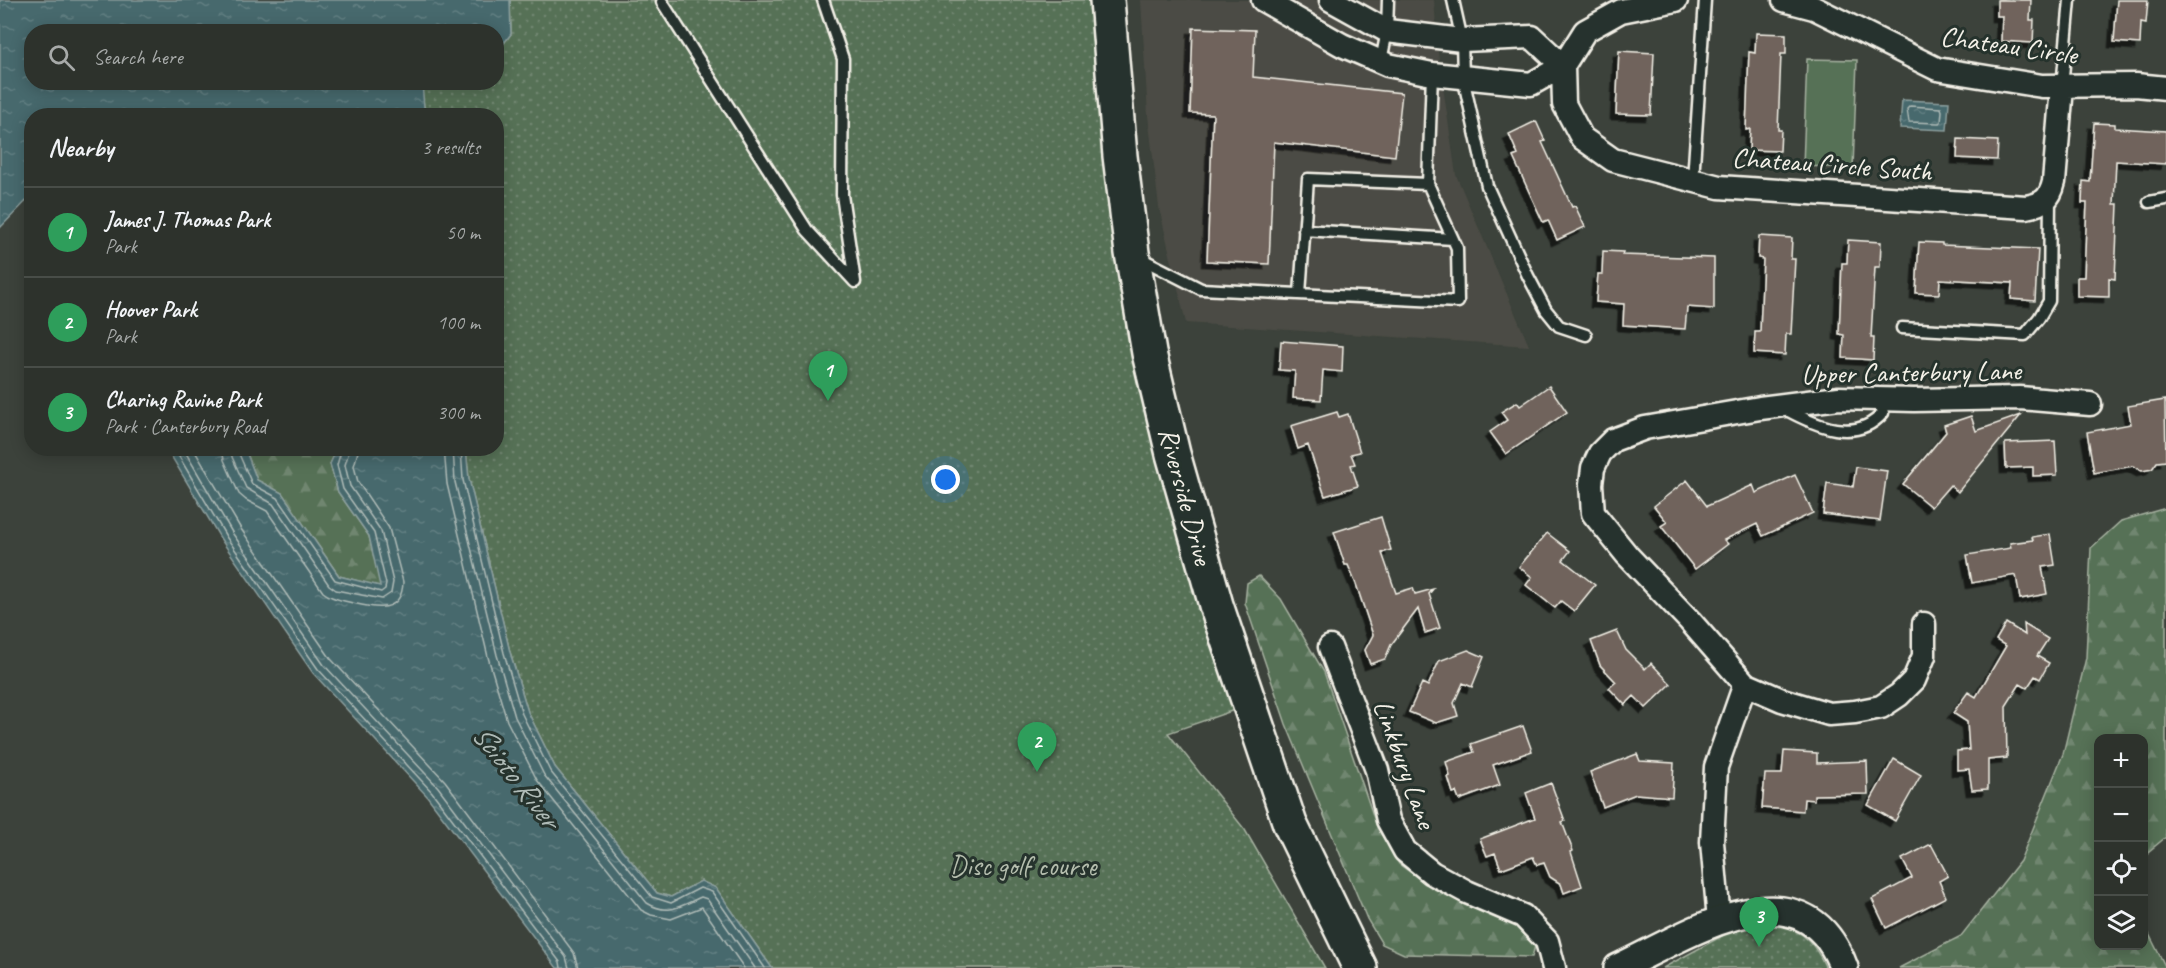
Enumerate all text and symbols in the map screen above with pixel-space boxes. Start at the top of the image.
street label: Chateau Circle [1938,18,2081,72]
search box [24,24,504,90]
icon: search [45,41,78,74]
text: Search here [93,43,183,71]
text: Nearby [48,131,113,164]
text: 3 results [421,135,480,160]
street label: Chateau Circle South [1731,140,1934,189]
text: James J. Thomas Park [105,206,270,234]
text: 1 [63,220,72,245]
text: 50 m [446,220,480,245]
text: Park [105,234,137,259]
text: Hoover Park [105,296,197,324]
text: 2 [63,310,72,335]
text: 100 m [437,310,480,335]
text: Park [105,324,137,349]
pin: 1 [808,352,848,401]
street label: Upper Canterbury Lane [1801,353,2023,391]
text: Charing Ravine Park [105,386,262,414]
text: 3 [63,400,72,425]
text: 300 m [437,400,480,425]
text: Park · Canterbury Road [105,414,266,439]
street label: Riverside Drive [1151,424,1222,570]
your location [931,465,960,494]
street label: Linkbury Lane [1366,695,1445,835]
water label: Scioto River [464,717,571,839]
pin: 2 [1018,722,1056,772]
map controls [2094,734,2148,950]
button: + [2094,734,2148,788]
button: − [2094,788,2148,842]
button: locate [2094,842,2148,896]
park label: Disc golf course [950,848,1098,883]
button: layers [2094,896,2148,950]
pin: 3 [1740,898,1778,947]

